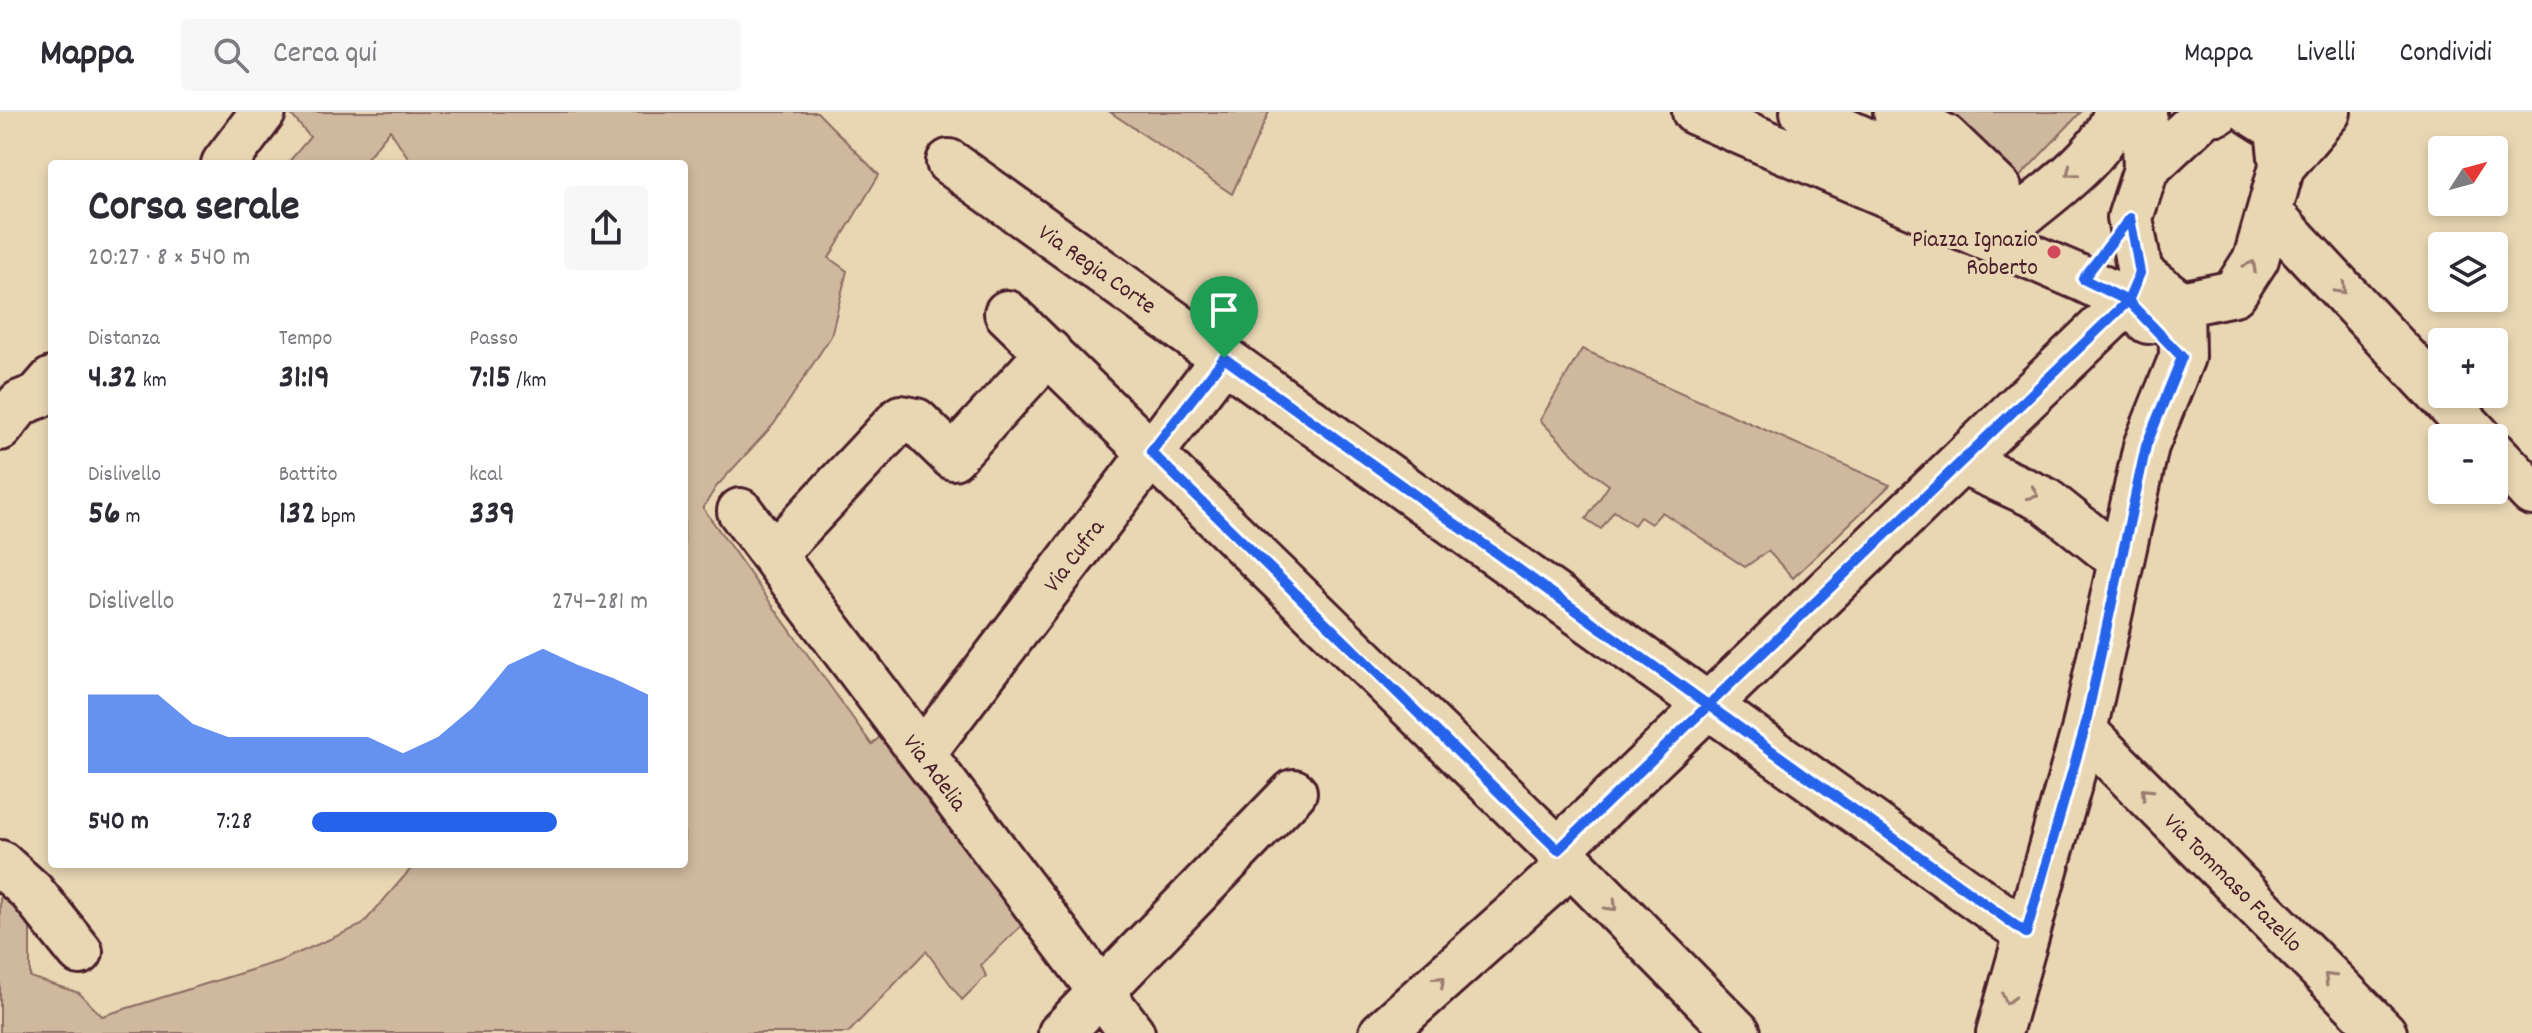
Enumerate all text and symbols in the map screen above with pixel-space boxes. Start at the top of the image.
search box [181,19,741,91]
text: Mappa [40,28,133,83]
icon: search [209,33,253,77]
text: Cerca qui [273,34,377,77]
text: Mappa [2184,35,2252,75]
text: Livelli [2296,35,2355,75]
text: Condividi [2399,35,2492,75]
north arrow [2428,136,2508,216]
map controls [2428,136,2508,504]
one-way arrow [2065,163,2080,177]
text: Corsa serale [88,178,300,241]
button: share [564,186,648,270]
street label: Via Regia Corte [1030,217,1162,324]
place label: Piazza Ignazio Roberto [1912,224,2038,286]
button: layers [2428,232,2508,312]
text: 20:27 · 8 × 540 m [88,240,250,277]
marker: Piazza Ignazio Roberto [2045,243,2063,261]
one-way arrow [2241,260,2257,275]
pin [1190,276,1258,358]
one-way arrow [2332,280,2346,295]
icon: arrive [1202,288,1246,332]
text: Distanza [88,324,160,355]
text: Tempo [279,324,332,355]
text: Passo [469,324,518,355]
button: + [2428,328,2508,408]
text: 4.32 [88,355,138,404]
text: 31:19 [279,355,330,404]
text: 7:15 [469,355,511,404]
text: km [138,366,167,397]
text: /km [511,366,547,397]
button: − [2428,424,2508,504]
text: Dislivello [88,460,161,491]
text: Battito [279,460,338,491]
text: kcal [469,460,503,491]
one-way arrow [2025,485,2040,501]
text: 56 [88,491,120,540]
text: 132 [279,491,316,540]
text: 339 [469,491,515,540]
text: m [120,502,141,533]
text: bpm [316,502,356,533]
street label: Via Cufra [1037,513,1115,600]
text: Dislivello [88,584,174,621]
text: 274–281 m [552,584,648,621]
street label: Via Adelia [893,728,974,820]
one-way arrow [2141,788,2155,802]
text: 540 m [88,804,149,841]
text: 7:28 [216,804,252,841]
street label: Via Tommaso Fazello [2154,807,2309,962]
one-way arrow [1603,897,1617,911]
one-way arrow [2324,973,2339,987]
one-way arrow [1431,976,1446,991]
one-way arrow [2001,992,2017,1006]

